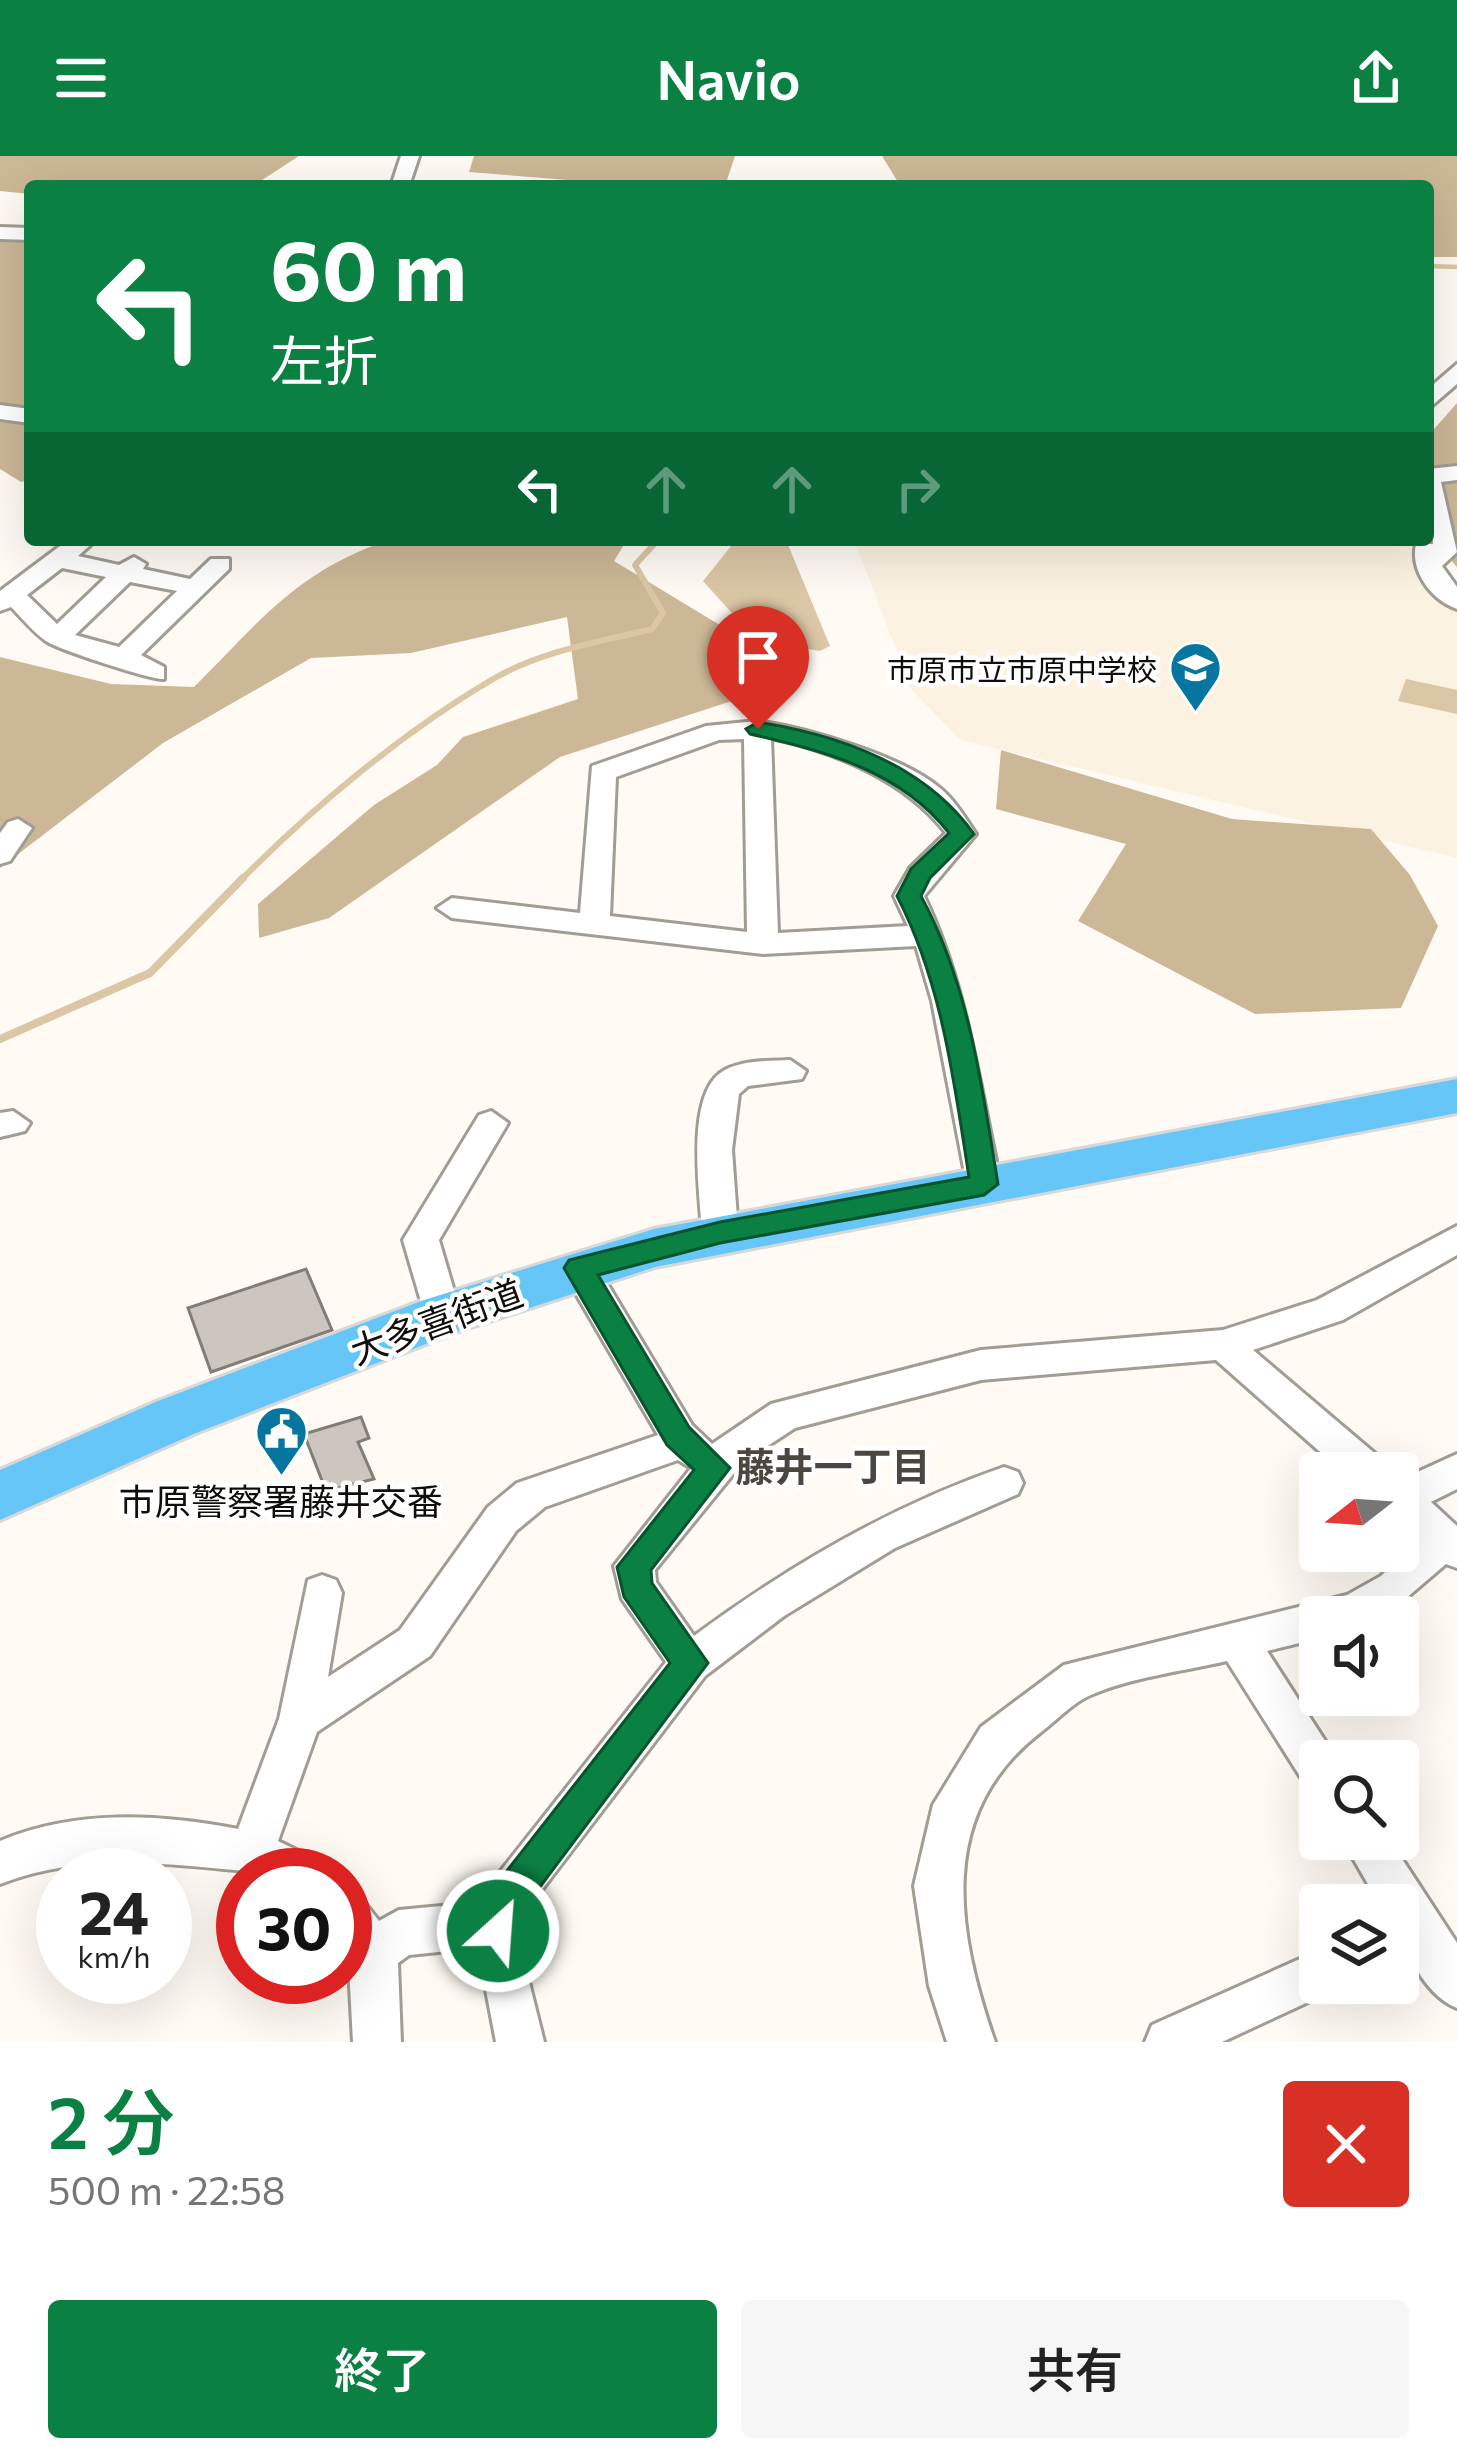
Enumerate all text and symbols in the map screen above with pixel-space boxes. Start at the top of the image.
icon: menu [48,45,114,111]
text: Navio [656,45,801,111]
icon: share [1343,45,1409,111]
text: 60 m [270,216,467,318]
icon: left [72,228,228,384]
text: 左折 [270,326,378,392]
icon: left [507,456,573,522]
icon: ahead [633,456,699,522]
icon: ahead [759,456,825,522]
icon: right [885,456,951,522]
pin [707,606,809,729]
icon: arrive [725,624,791,690]
school or university icon: 市原市立市原中学校 [1168,640,1224,714]
place label: 市原市立市原中学校 [887,650,1157,687]
street label: 大多喜街道 [344,1269,528,1371]
public building icon: 市原警察署藤井交番 [253,1404,309,1478]
district label: 藤井一丁目 [735,1441,931,1489]
north arrow [1299,1452,1419,1572]
map controls [1299,1452,1419,2004]
place label: 市原警察署藤井交番 [119,1478,443,1522]
button: sound [1299,1596,1419,1716]
button: search [1299,1740,1419,1860]
speed limit sign: 30 [216,1848,372,2004]
position arrow [435,1868,561,1994]
text: 24 [79,1874,149,1947]
button: layers [1299,1884,1419,2004]
text: km/h [78,1937,150,1974]
text: 2 分 [48,2076,174,2164]
button: close [1283,2081,1409,2207]
text: 500 m · 22:58 [48,2165,285,2213]
button: 終了 [48,2300,717,2438]
button: 共有 [741,2300,1409,2438]

